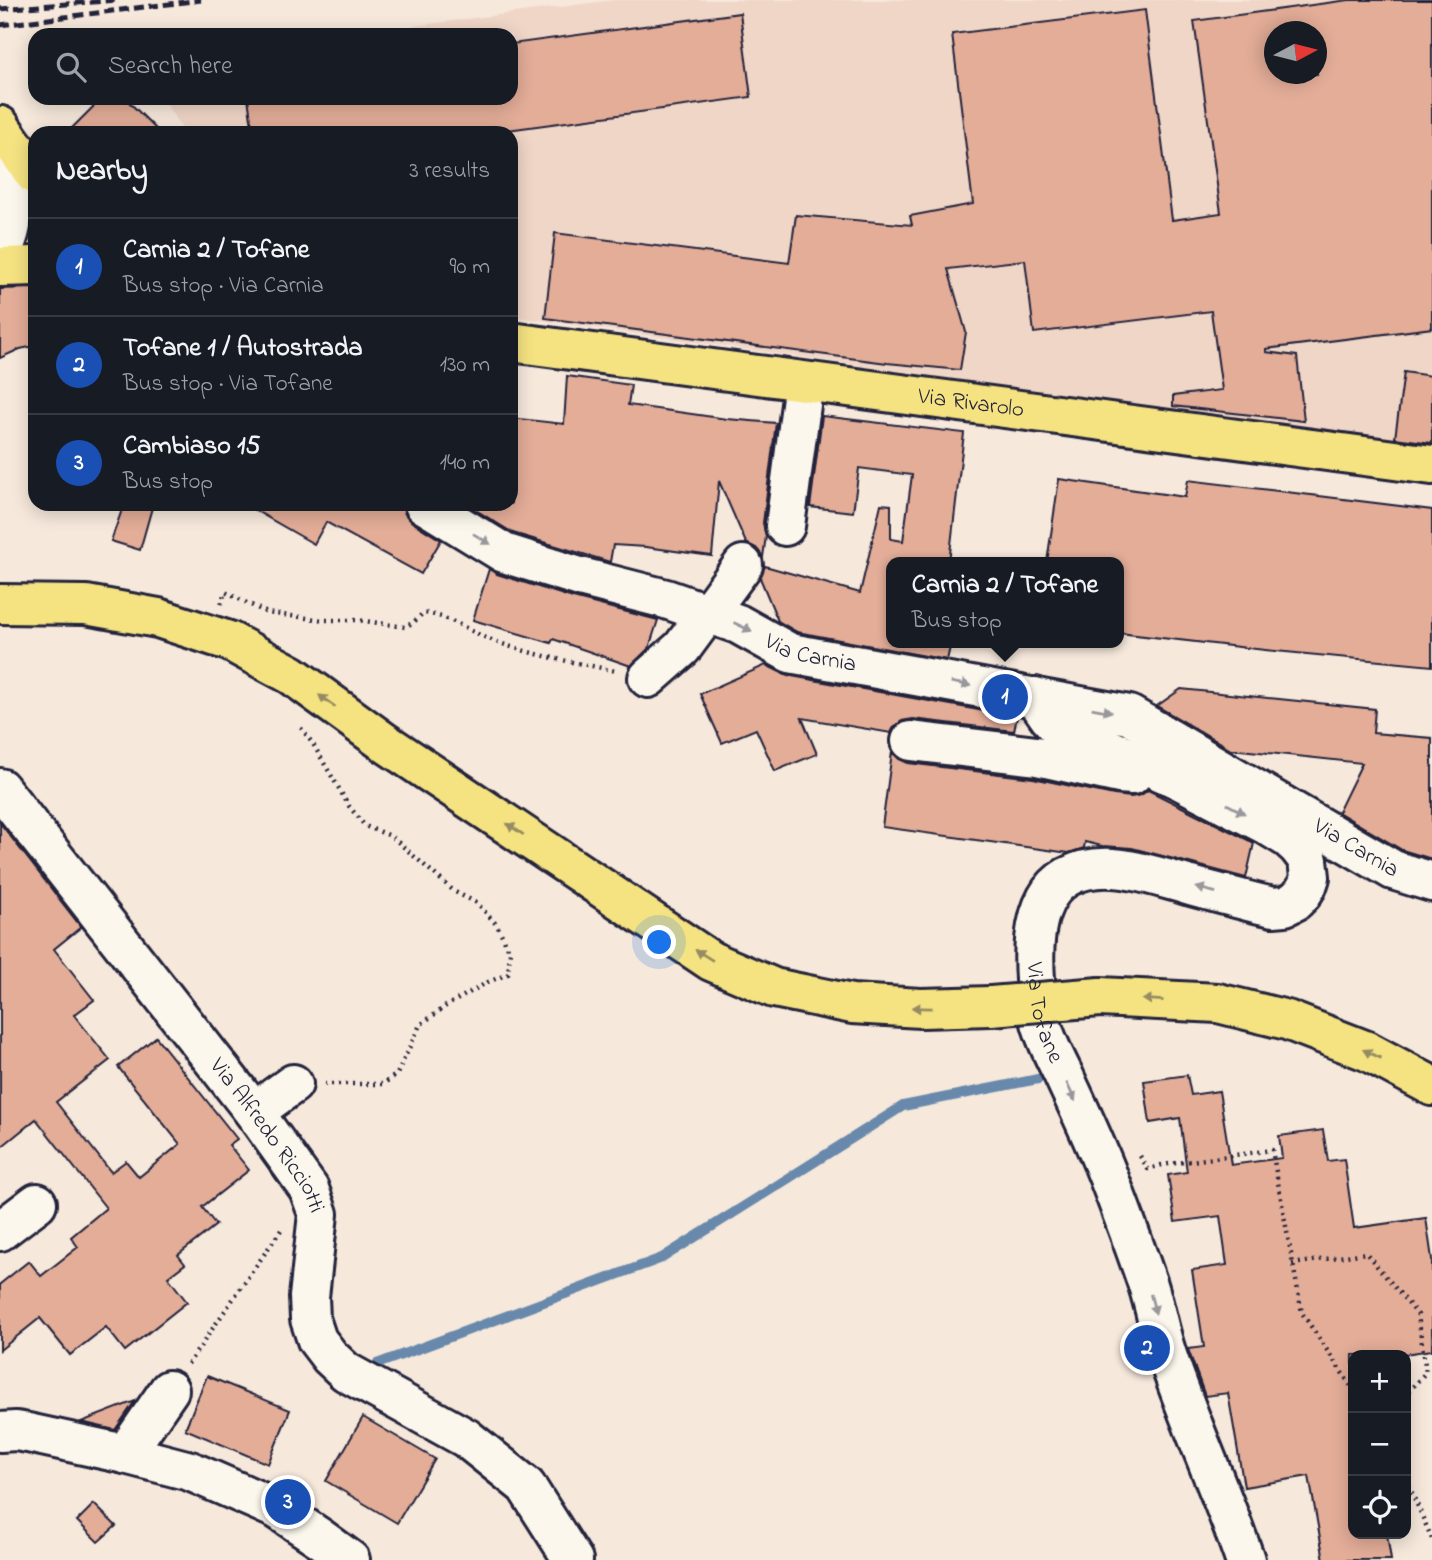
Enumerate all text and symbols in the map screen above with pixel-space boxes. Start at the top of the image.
north arrow [1264,21,1327,84]
search box [28,28,518,105]
icon: search [52,48,90,86]
text: Search here [108,48,233,86]
text: Nearby [56,150,148,194]
text: 3 results [409,155,490,188]
text: Carnia 2 / Tofane [123,232,309,270]
text: 1 [75,251,83,284]
text: 90 m [450,251,490,284]
text: Bus stop · Via Carnia [123,270,324,303]
text: Tofane 1 / Autostrada [123,330,363,368]
text: 2 [73,349,85,382]
text: 130 m [440,349,490,382]
text: Bus stop · Via Tofane [123,368,333,401]
street label: Via Rivarolo [915,380,1026,427]
text: Cambiaso 15 [123,428,260,466]
text: 3 [74,447,84,480]
text: 140 m [440,447,490,480]
text: Bus stop [123,466,213,499]
one-way arrow [472,533,492,546]
popup [886,557,1124,648]
text: Carnia 2 / Tofane [912,567,1098,605]
text: Bus stop [912,605,1002,638]
one-way arrow [733,621,753,633]
street label: Via Carnia [757,625,859,681]
pin: 1 [982,671,1028,723]
one-way arrow [950,679,972,690]
one-way arrow [318,694,336,708]
one-way arrow [1091,704,1113,715]
one-way arrow [1226,804,1246,815]
street label: Via Carnia [1306,810,1405,886]
one-way arrow [506,822,524,836]
one-way arrow [1195,884,1217,895]
your location [642,925,676,959]
one-way arrow [694,949,714,962]
street label: Via Tofane [1018,961,1072,1069]
one-way arrow [1142,994,1164,1005]
one-way arrow [911,1002,933,1014]
one-way arrow [1362,1048,1382,1059]
street label: Via Alfredo Ricciotti [201,1050,333,1218]
one-way arrow [1065,1082,1077,1102]
one-way arrow [1148,1293,1159,1315]
pin: 2 [1124,1322,1170,1374]
map controls [1348,1350,1411,1539]
button: + [1348,1350,1411,1413]
button: − [1348,1413,1411,1476]
pin: 3 [265,1476,311,1528]
button: locate [1348,1476,1411,1539]

